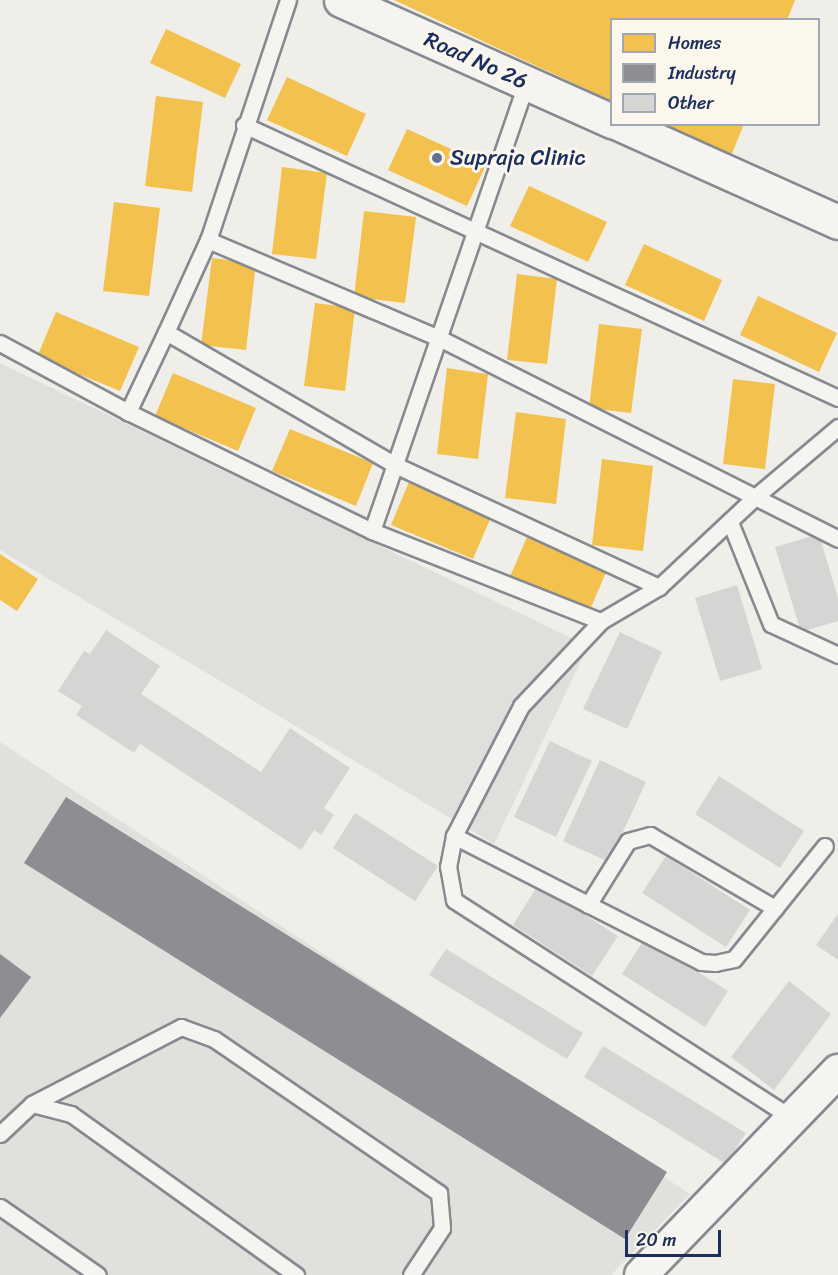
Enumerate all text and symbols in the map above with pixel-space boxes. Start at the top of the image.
legend [610,18,820,126]
street label: Road No 26 [420,26,532,94]
text: Homes [668,27,721,59]
text: Industry [668,57,736,89]
text: Other [668,87,714,119]
place label: Supraja Clinic [450,145,585,171]
marker: Supraja Clinic [428,149,446,167]
scale bar [628,1218,724,1256]
text: 20 m [636,1224,676,1256]

